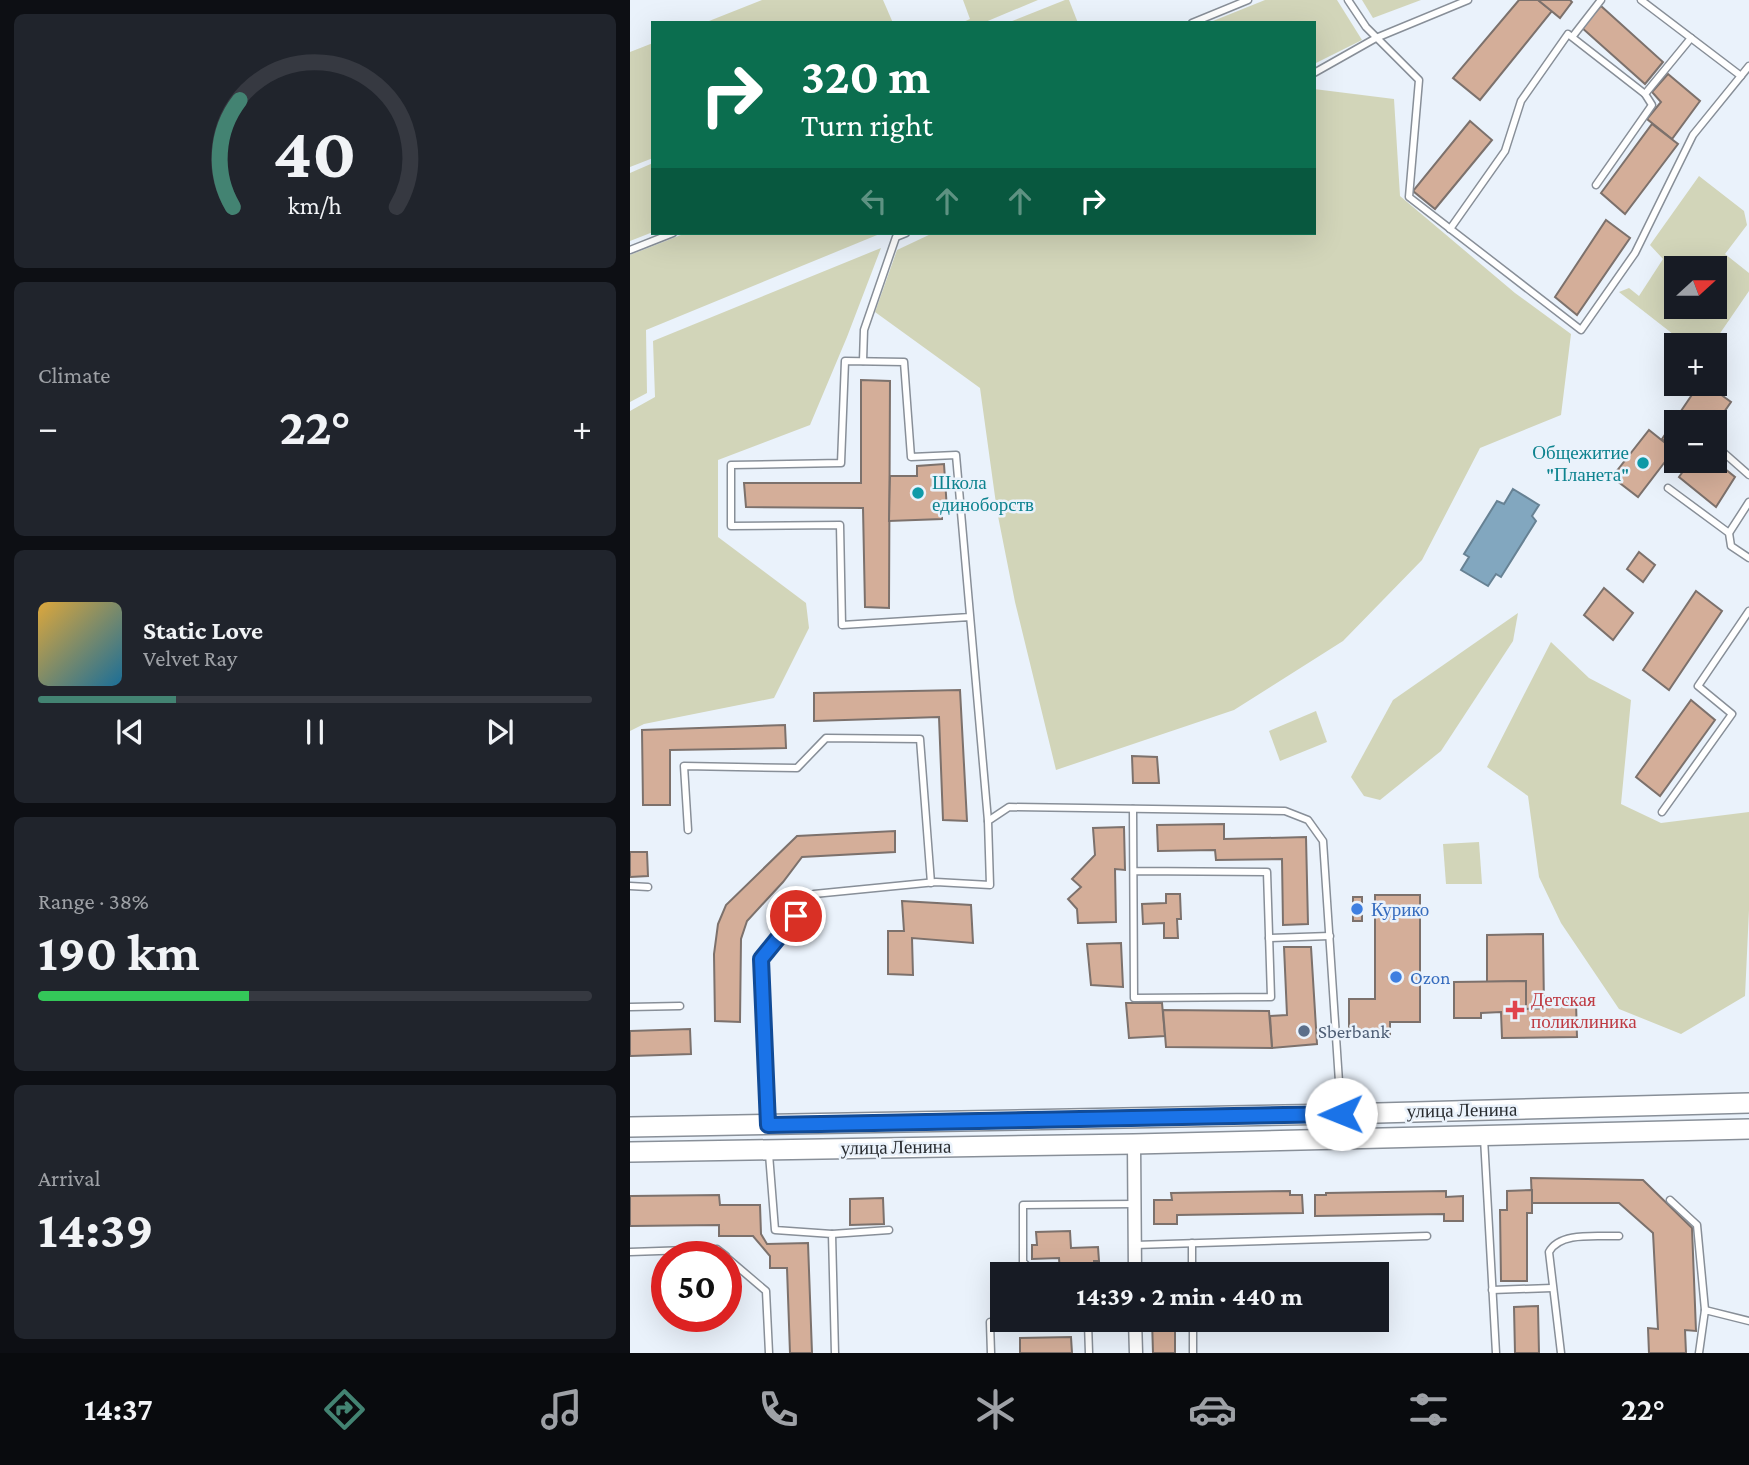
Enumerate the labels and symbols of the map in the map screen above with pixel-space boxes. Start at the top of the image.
north arrow [1664,256,1727,318]
place label: Общежитие "Планета" [1532,442,1629,485]
marker: Общежитие "Планета" [1635,455,1651,471]
place label: Школа единоборств [932,472,1034,515]
marker: Школа единоборств [910,485,926,501]
pin [766,886,826,946]
place label: Курико [1371,899,1429,920]
marker: Курико [1349,901,1365,917]
place label: Ozon [1410,967,1450,988]
marker: Ozon [1388,969,1404,985]
place label: Детская поликлиника [1531,989,1637,1032]
marker: Детская поликлиника [1505,1000,1525,1020]
place label: Sberbank [1318,1021,1390,1042]
marker: Sberbank [1296,1023,1312,1039]
position arrow [1304,1077,1378,1151]
street label: улица Ленина [1407,1099,1518,1121]
street label: улица Ленина [841,1136,952,1158]
speed limit sign: 50 [651,1241,742,1332]

